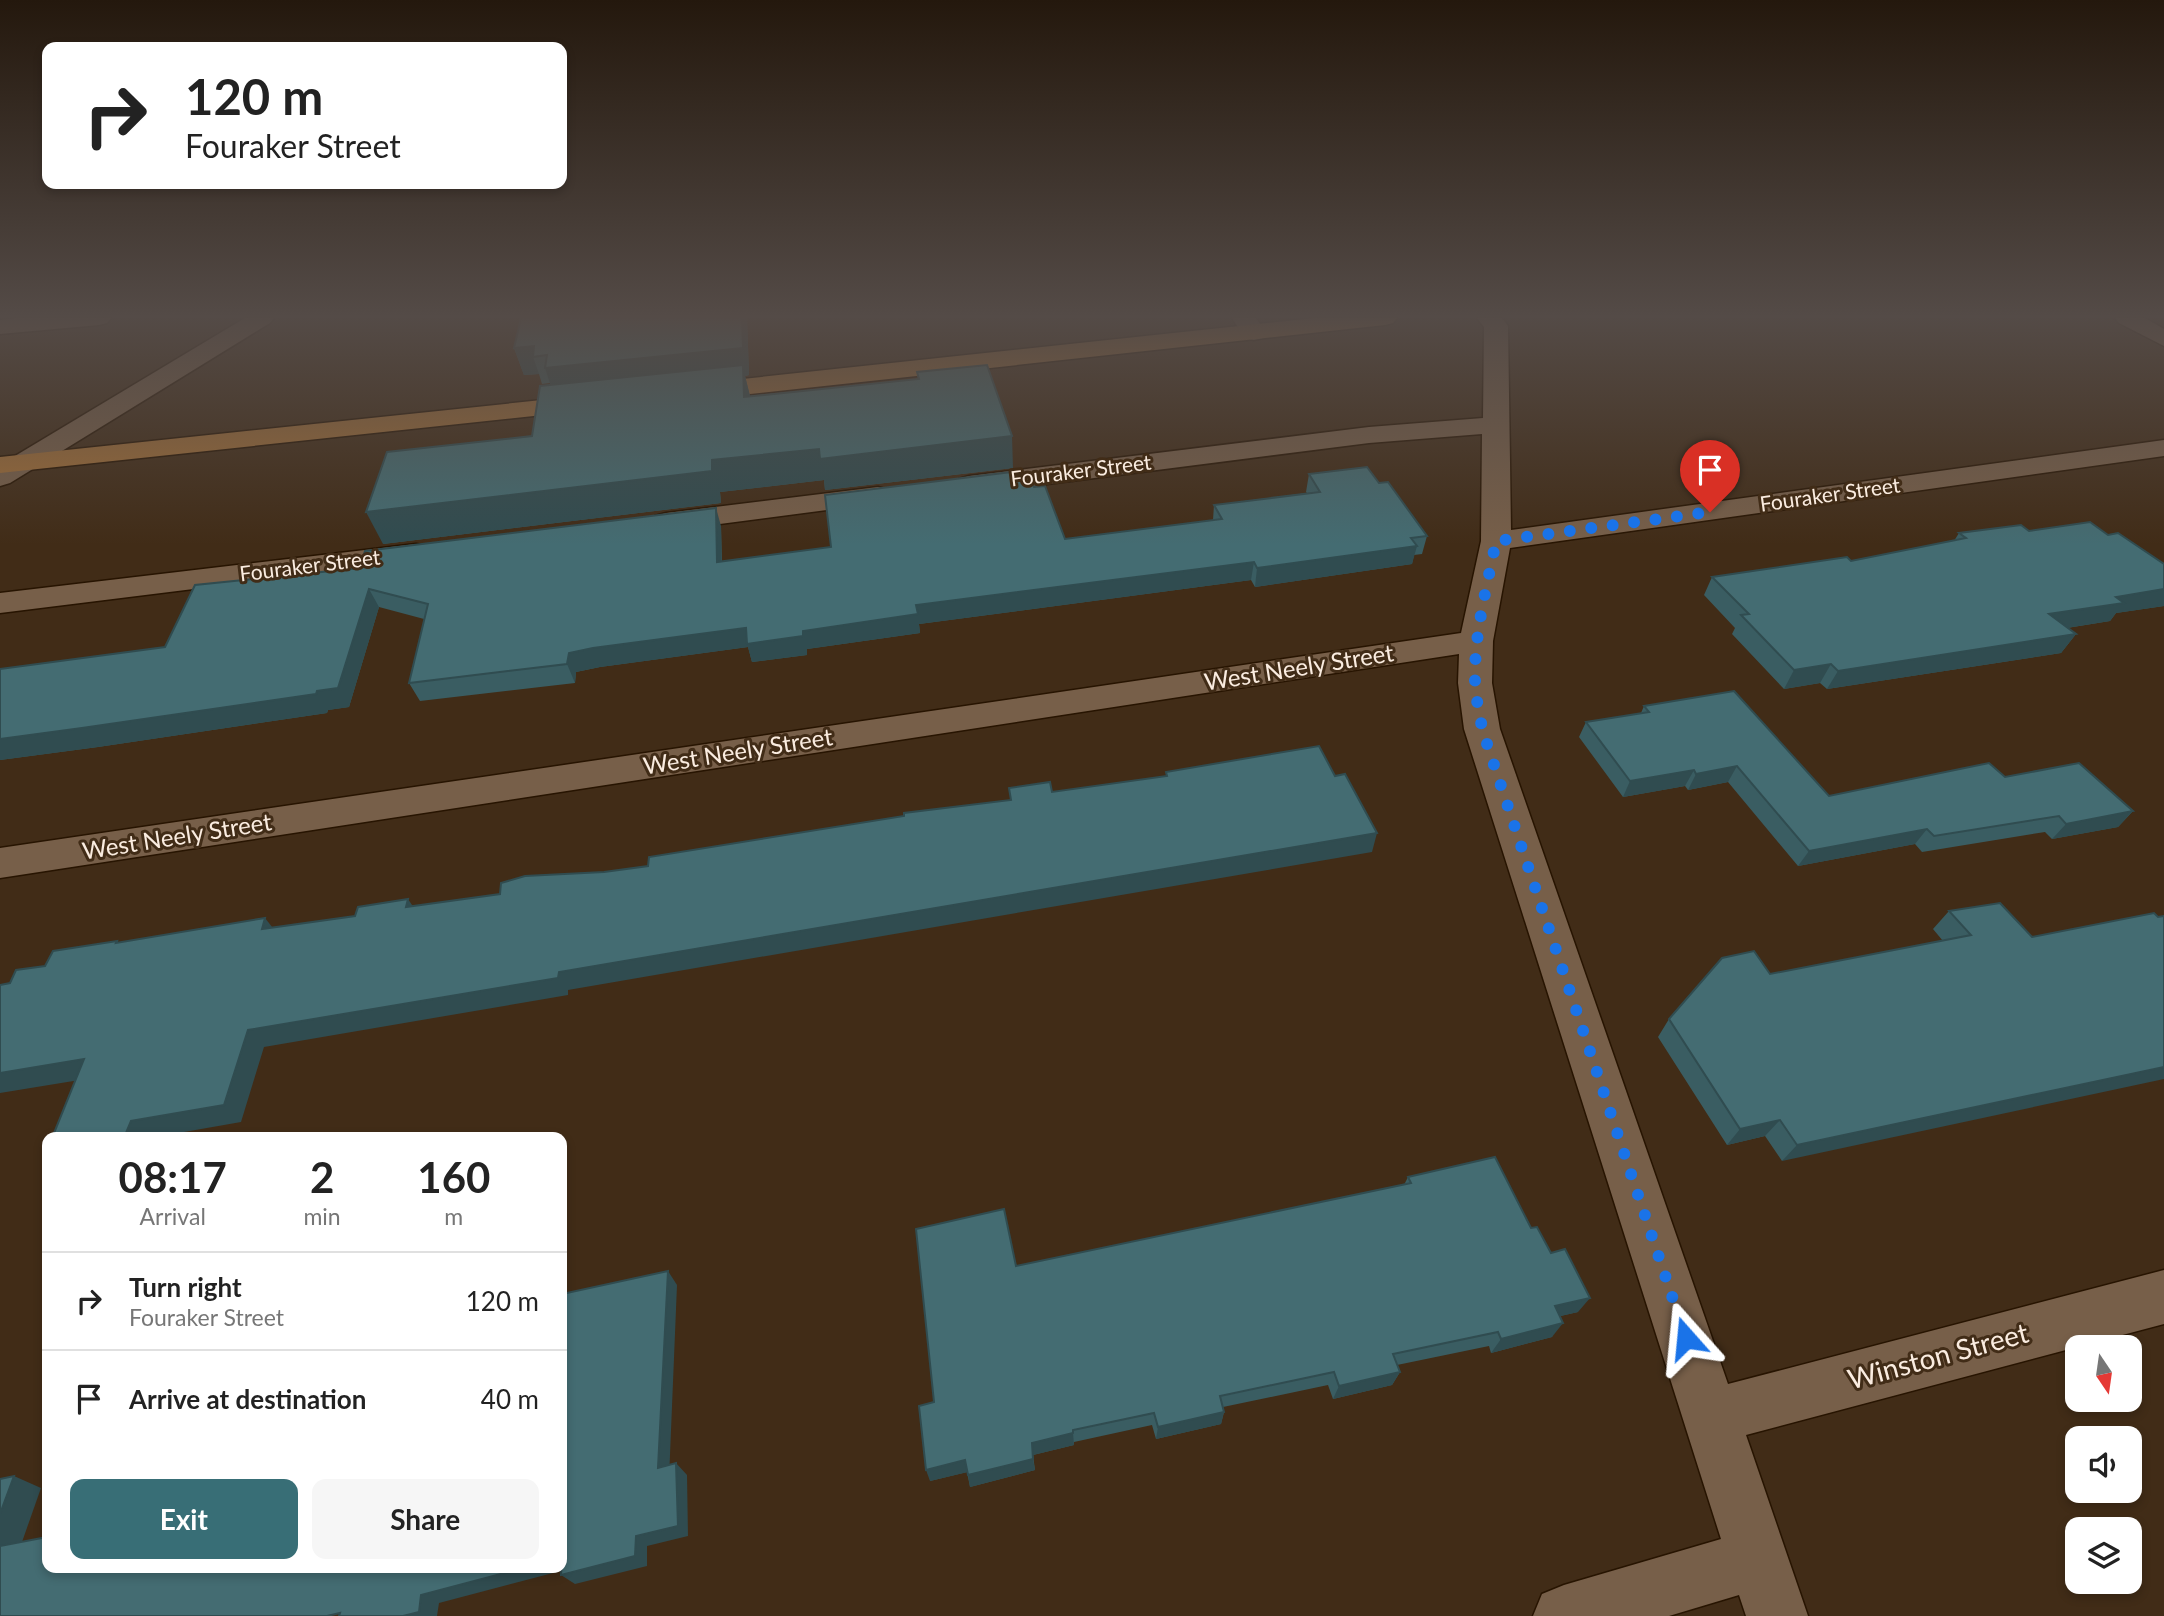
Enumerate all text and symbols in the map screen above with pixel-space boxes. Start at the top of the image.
text: 120 m [185,67,323,125]
icon: right [70,70,161,161]
text: Fouraker Street [185,126,401,165]
pin [1680,440,1740,512]
street label: Fouraker Street [1009,448,1153,491]
icon: arrive [1691,451,1729,489]
street label: Fouraker Street [1758,471,1902,516]
street label: Fouraker Street [238,543,382,586]
street label: West Neely Street [1202,637,1396,696]
street label: West Neely Street [641,721,835,780]
street label: West Neely Street [80,806,274,865]
text: 08:17 [119,1152,227,1202]
text: 2 [310,1152,334,1202]
text: 160 [417,1152,490,1202]
text: Arrival [140,1202,206,1230]
text: min [303,1202,341,1230]
text: m [444,1202,463,1230]
text: Turn right [129,1271,242,1303]
icon: right [70,1282,108,1320]
text: 120 m [466,1285,539,1317]
position arrow [1649,1301,1723,1375]
text: Fouraker Street [129,1303,284,1331]
street label: Winston Street [1844,1315,2032,1395]
north arrow [2065,1335,2142,1412]
map controls [2065,1335,2142,1594]
icon: arrive [70,1380,108,1418]
text: Arrive at destination [129,1383,366,1415]
text: 40 m [481,1383,539,1415]
button: sound [2065,1426,2142,1503]
button: Exit [70,1479,298,1559]
button: Share [312,1479,539,1559]
button: layers [2065,1517,2142,1594]

